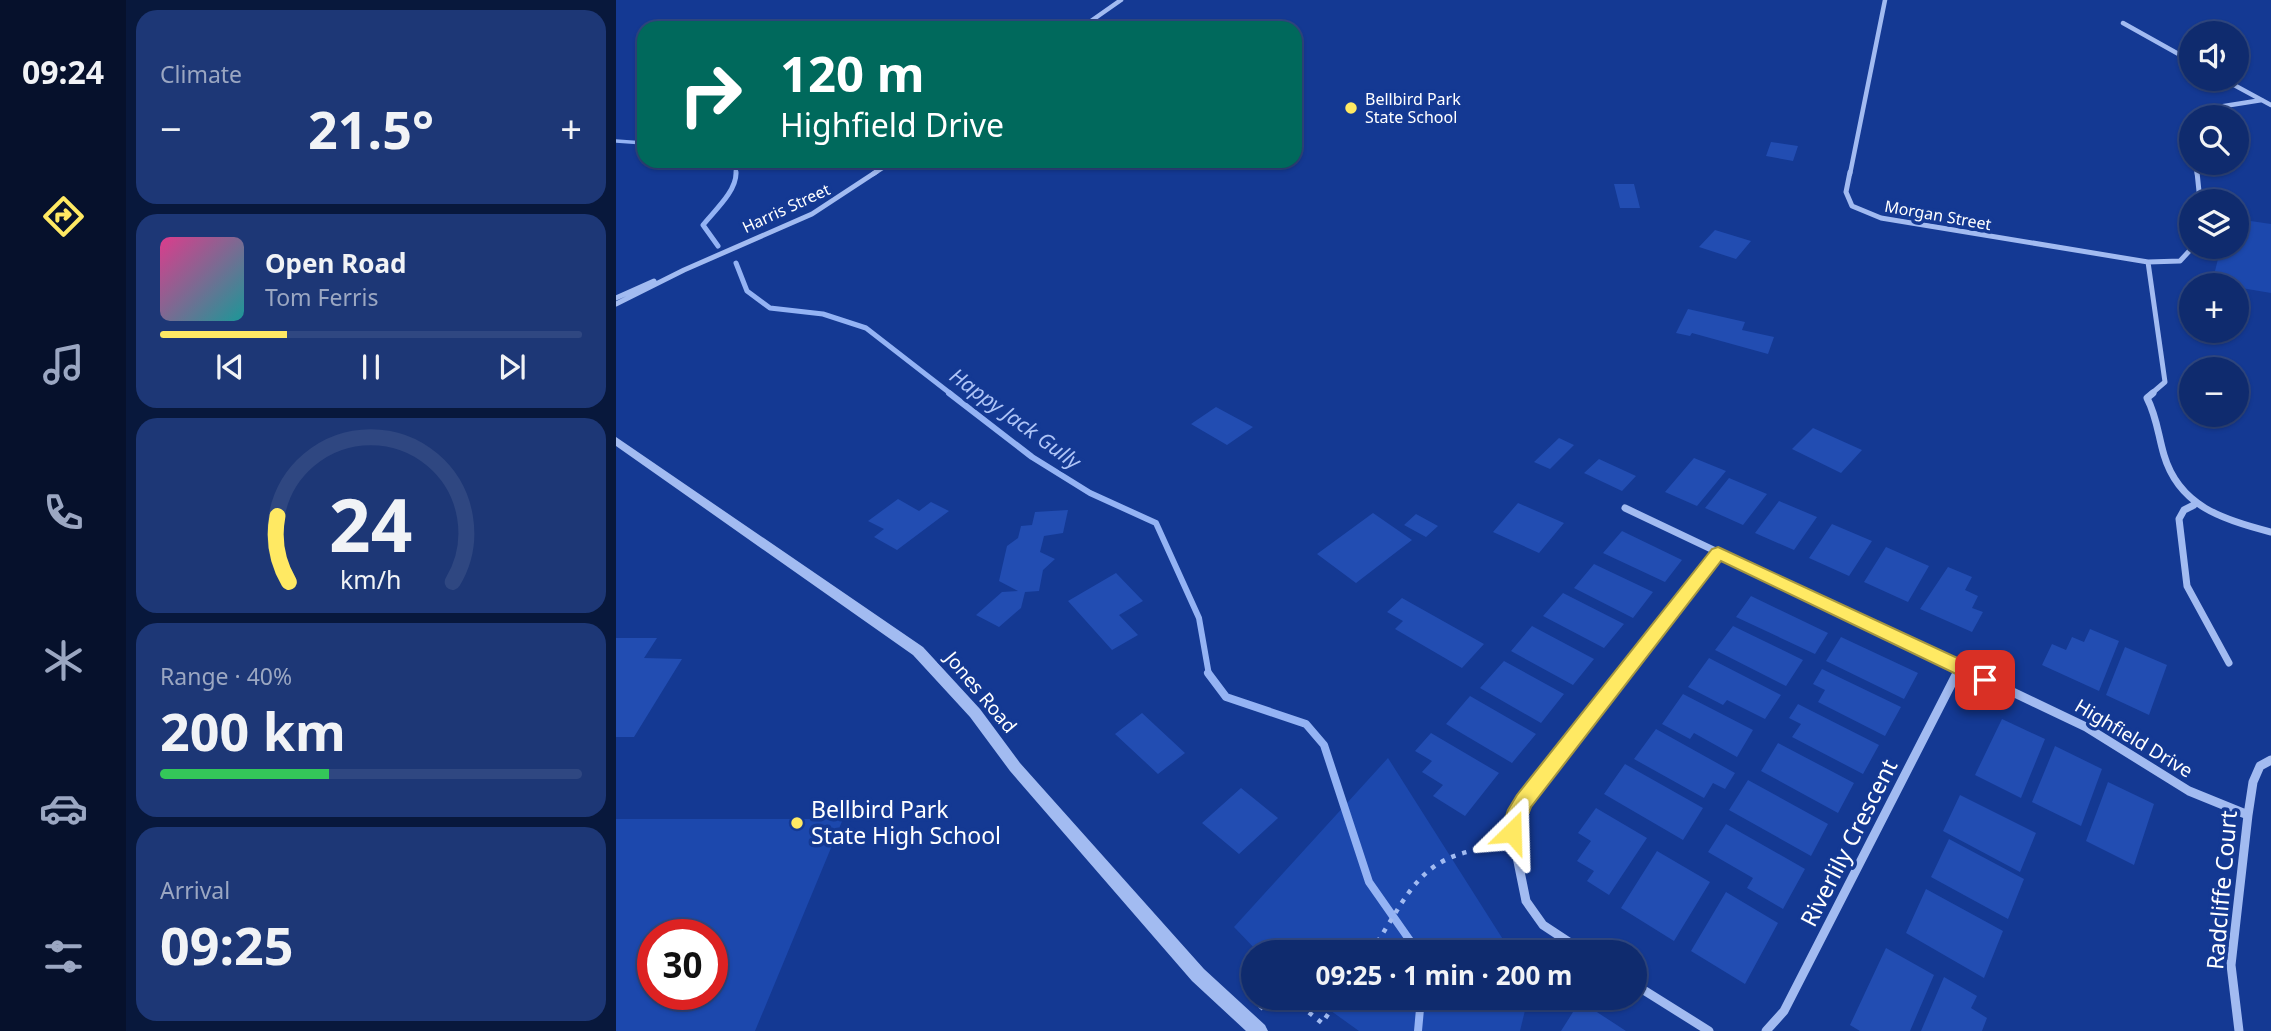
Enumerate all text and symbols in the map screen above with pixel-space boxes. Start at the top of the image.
map controls [2179,21,2249,427]
button: sound [2179,21,2249,91]
text: 120 m [780,40,925,106]
icon: right [665,49,756,140]
text: 09:24 [22,50,104,93]
text: Climate [160,58,242,90]
place label: Bellbird Park State School [1365,88,1461,128]
text: 21.5° [308,93,434,164]
marker: Bellbird Park State School [1343,100,1359,116]
text: − [160,102,182,154]
text: + [560,102,582,154]
text: Highfield Drive [780,103,1004,146]
button: search [2179,105,2249,175]
street label: Harris Street [738,178,834,238]
button: layers [2179,189,2249,259]
icon: directions [39,192,88,241]
street label: Morgan Street [1883,195,1993,235]
text: Open Road [265,245,407,281]
button: + [2179,273,2249,343]
text: Tom Ferris [265,281,378,313]
icon: music [39,340,88,389]
icon: previous [211,348,249,386]
icon: pause [352,348,390,386]
icon: next [493,348,531,386]
button: − [2179,357,2249,427]
water label: Happy Jack Gully [944,361,1088,476]
text: 24 [329,474,413,573]
icon: phone [39,488,88,537]
text: km/h [340,561,402,595]
icon: climate [39,636,88,685]
street label: Jones Road [938,644,1023,738]
pin [1955,650,2015,710]
text: Range · 40% [160,660,292,692]
icon: arrive [1966,661,2004,699]
street label: Highfield Drive [2070,693,2198,783]
text: 200 km [160,695,346,766]
street label: Riverlily Crescent [1792,753,1904,932]
icon: car [39,784,88,833]
place label: Bellbird Park State High School [811,793,1001,851]
position arrow [1475,795,1549,869]
street label: Radcliffe Court [2198,809,2244,971]
marker: Bellbird Park State High School [789,815,805,831]
text: Arrival [160,874,230,906]
text: 09:25 [160,909,294,980]
speed limit sign: 30 [637,919,728,1010]
icon: filters [39,932,88,981]
text: 09:25 · 1 min · 200 m [1316,957,1572,993]

